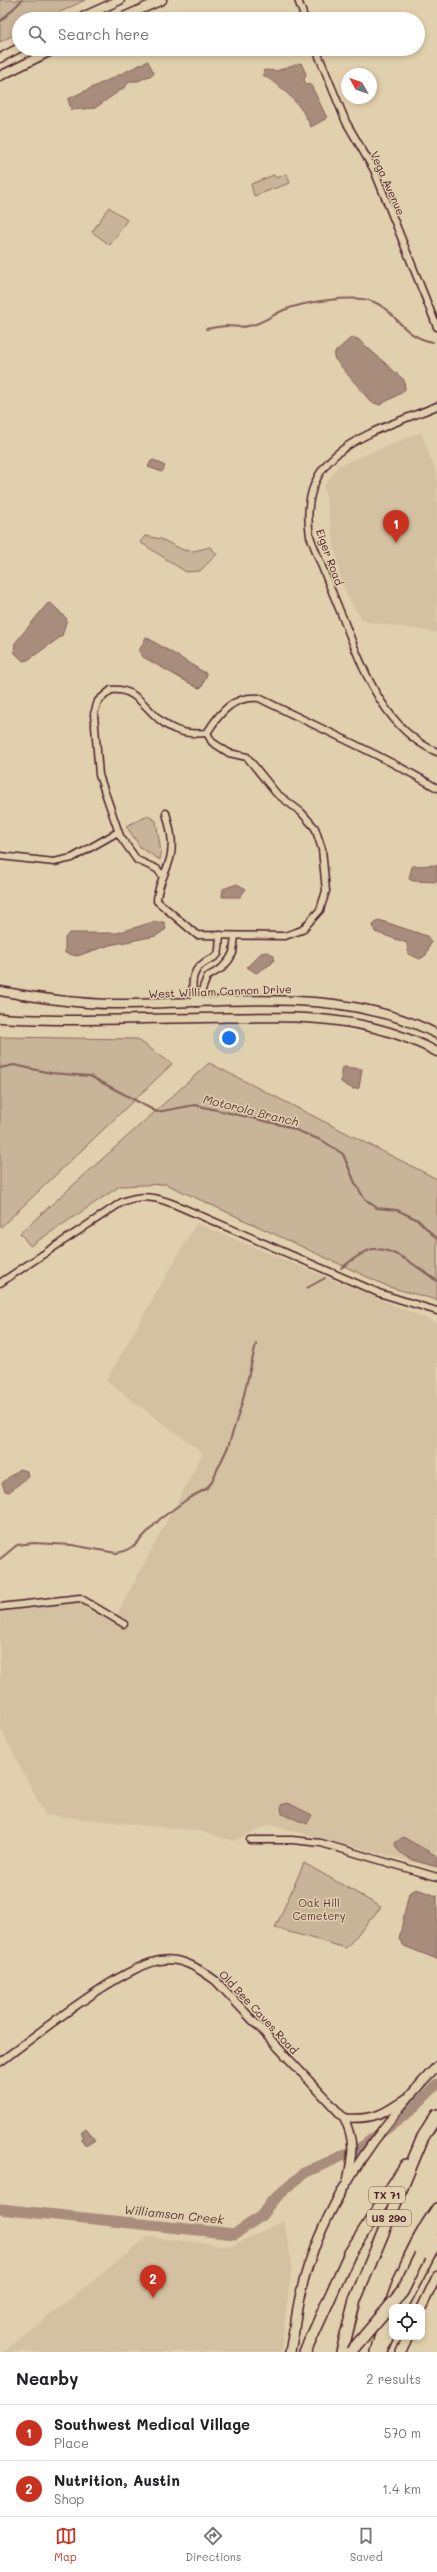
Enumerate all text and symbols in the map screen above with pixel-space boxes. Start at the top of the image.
search box [12,12,425,56]
icon: search [26,23,48,45]
text: Search here [58,24,149,44]
north arrow [341,68,377,104]
street label: Vega Avenue [367,149,409,218]
pin: 1 [383,510,409,543]
street label: Eiger Road [313,527,347,587]
street label: West William Cannon Drive [148,981,292,1001]
your location [219,1028,239,1048]
water label: Motorola Branch [202,1090,301,1130]
park label: Oak Hill Cemetery [292,1895,346,1923]
street label: Old Bee Caves Road [216,1967,302,2057]
road number: TX 71 [369,2187,405,2203]
water label: Williamson Creek [123,2201,225,2227]
road number: US 290 [367,2210,411,2226]
pin: 2 [140,2265,166,2298]
map controls [389,2304,425,2340]
button: locate [389,2304,425,2340]
text: Nearby [16,2367,78,2389]
text: 2 results [366,2370,421,2387]
text: Southwest Medical Village [54,2414,250,2434]
text: 1 [26,2424,32,2441]
text: 570 m [384,2424,421,2441]
text: Place [54,2434,89,2451]
text: Nutrition, Austin [54,2470,180,2490]
text: 2 [25,2480,33,2497]
text: 1.4 km [382,2480,421,2497]
text: Shop [54,2490,84,2507]
tab: Map [54,2525,77,2564]
tab: Directions [185,2525,241,2564]
tab: Saved [350,2525,383,2564]

